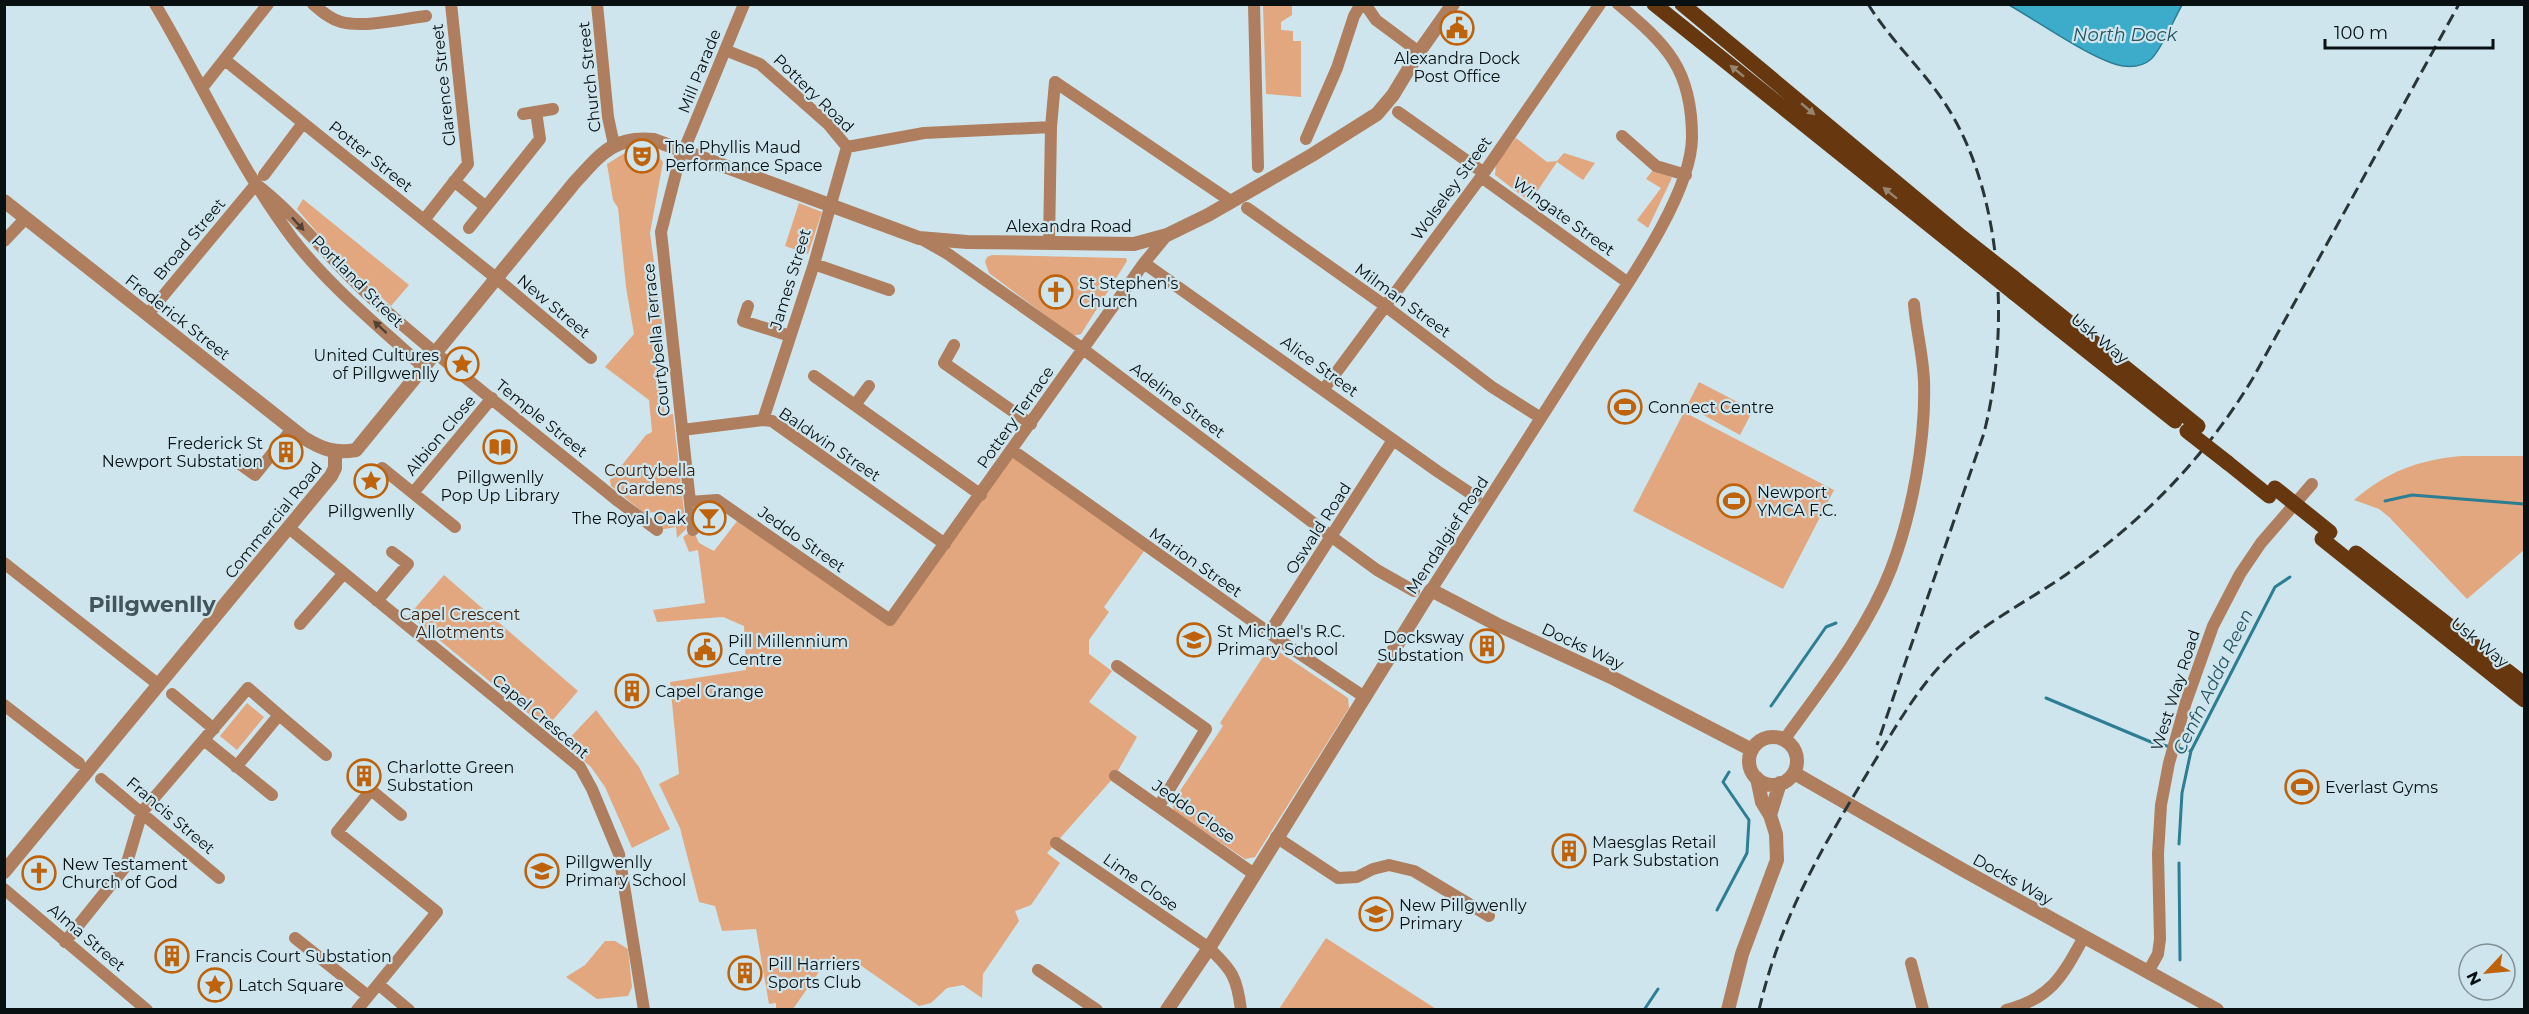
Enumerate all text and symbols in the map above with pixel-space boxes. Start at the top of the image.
public building icon: Alexandra Dock Post Office [1439,10,1475,46]
scale bar [2325,12,2493,50]
street label: Church Street [574,20,605,133]
street label: Clarence Street [428,22,459,147]
text: 100 m [2334,22,2388,44]
water label: North Dock [2073,24,2179,46]
street label: Mill Parade [674,26,725,116]
place label: Alexandra Dock Post Office [1394,49,1520,86]
street label: Pottery Road [769,50,858,136]
one-way arrow [1729,65,1745,78]
one-way arrow [1800,102,1815,115]
street label: Potter Street [325,117,417,196]
street label: Wolseley Street [1407,132,1496,244]
theatre icon: The Phyllis Maud Performance Space [624,138,660,174]
place label: The Phyllis Maud Performance Space [665,138,823,175]
street label: Wingate Street [1509,173,1619,260]
one-way arrow [1882,187,1897,199]
street label: Broad Street [150,194,229,284]
one-way arrow [291,216,304,231]
street label: Alexandra Road [1006,217,1132,236]
street label: James Street [766,226,815,333]
street label: Portland Street [308,231,408,332]
street label: Milman Street [1351,259,1455,342]
street label: Courtybella Terrace [639,262,674,417]
street label: New Street [513,270,594,343]
street label: Frederick Street [121,271,234,365]
church icon: St Stephen's Church [1038,274,1074,310]
place label: St Stephen's Church [1079,274,1179,311]
street label: Usk Way [2067,309,2133,368]
one-way arrow [373,321,388,334]
street label: Alice Street [1277,332,1363,401]
place label: United Cultures of Pillgwenlly [314,346,439,383]
place icon: United Cultures of Pillgwenlly [444,346,480,382]
street label: Adeline Street [1127,359,1229,442]
street label: Pottery Terrace [973,362,1058,472]
street label: Temple Street [492,376,592,461]
sports icon: Connect Centre [1607,389,1643,425]
street label: Albion Close [401,391,480,479]
place label: Connect Centre [1648,398,1774,417]
street label: Baldwin Street [775,403,885,486]
library icon: Pillgwenlly Pop Up Library [482,429,518,465]
place label: Frederick St Newport Substation [102,434,263,471]
building icon: Frederick St Newport Substation [268,434,304,470]
street label: Commercial Road [221,458,326,582]
park label: Courtybella Gardens [604,461,696,498]
place icon: Pillgwenlly [353,463,389,499]
place label: Pillgwenlly Pop Up Library [441,468,560,505]
street label: Mendalgief Road [1402,473,1493,598]
street label: Oswald Road [1282,479,1355,578]
sports icon: Newport YMCA F.C. [1716,483,1752,519]
place label: Newport YMCA F.C. [1757,483,1837,520]
bar icon: The Royal Oak [691,500,727,536]
place label: Pillgwenlly [328,502,415,521]
street label: Jeddo Street [754,502,849,577]
place label: The Royal Oak [572,509,686,528]
street label: Marion Street [1146,523,1246,602]
district label: Pillgwenlly [88,591,216,618]
park label: Capel Crescent Allotments [400,605,521,642]
water label: Cenfn Adda Reen [2168,605,2258,759]
street label: Usk Way [2447,613,2513,672]
street label: Docks Way [1539,619,1627,674]
school or university icon: St Michael's R.C. Primary School [1176,622,1212,658]
place label: St Michael's R.C. Primary School [1217,622,1345,659]
street label: West Way Road [2147,627,2204,753]
place label: Docksway Substation [1377,628,1464,665]
building icon: Docksway Substation [1469,628,1505,664]
public building icon: Pill Millennium Centre [687,632,723,668]
place label: Pill Millennium Centre [728,632,848,669]
street label: Capel Crescent [488,670,593,763]
building icon: Capel Grange [614,673,650,709]
place label: Capel Grange [655,682,764,701]
building icon: Charlotte Green Substation [346,758,382,794]
place label: Charlotte Green Substation [387,758,514,795]
sports icon: Everlast Gyms [2284,769,2320,805]
street label: Francis Street [123,773,219,858]
street label: Jeddo Close [1148,775,1239,847]
place label: Everlast Gyms [2325,778,2438,797]
building icon: Maesglas Retail Park Substation [1551,833,1587,869]
place label: Maesglas Retail Park Substation [1592,833,1719,870]
street label: Lime Close [1099,849,1182,915]
street label: Docks Way [1970,850,2056,909]
school or university icon: Pillgwenlly Primary School [524,853,560,889]
place label: Pillgwenlly Primary School [565,853,686,890]
church icon: New Testament Church of God [21,855,57,891]
place label: New Testament Church of God [62,855,189,892]
school or university icon: New Pillgwenlly Primary [1358,896,1394,932]
place label: New Pillgwenlly Primary [1399,896,1527,933]
street label: Alma Street [44,900,129,975]
building icon: Francis Court Substation [154,938,190,974]
north arrow [2457,942,2517,1002]
place label: Francis Court Substation [195,947,392,966]
building icon: Pill Harriers Sports Club [727,955,763,991]
place label: Pill Harriers Sports Club [768,955,861,992]
place icon: Latch Square [197,967,233,1003]
text: N [2463,968,2485,988]
place label: Latch Square [238,976,344,995]

